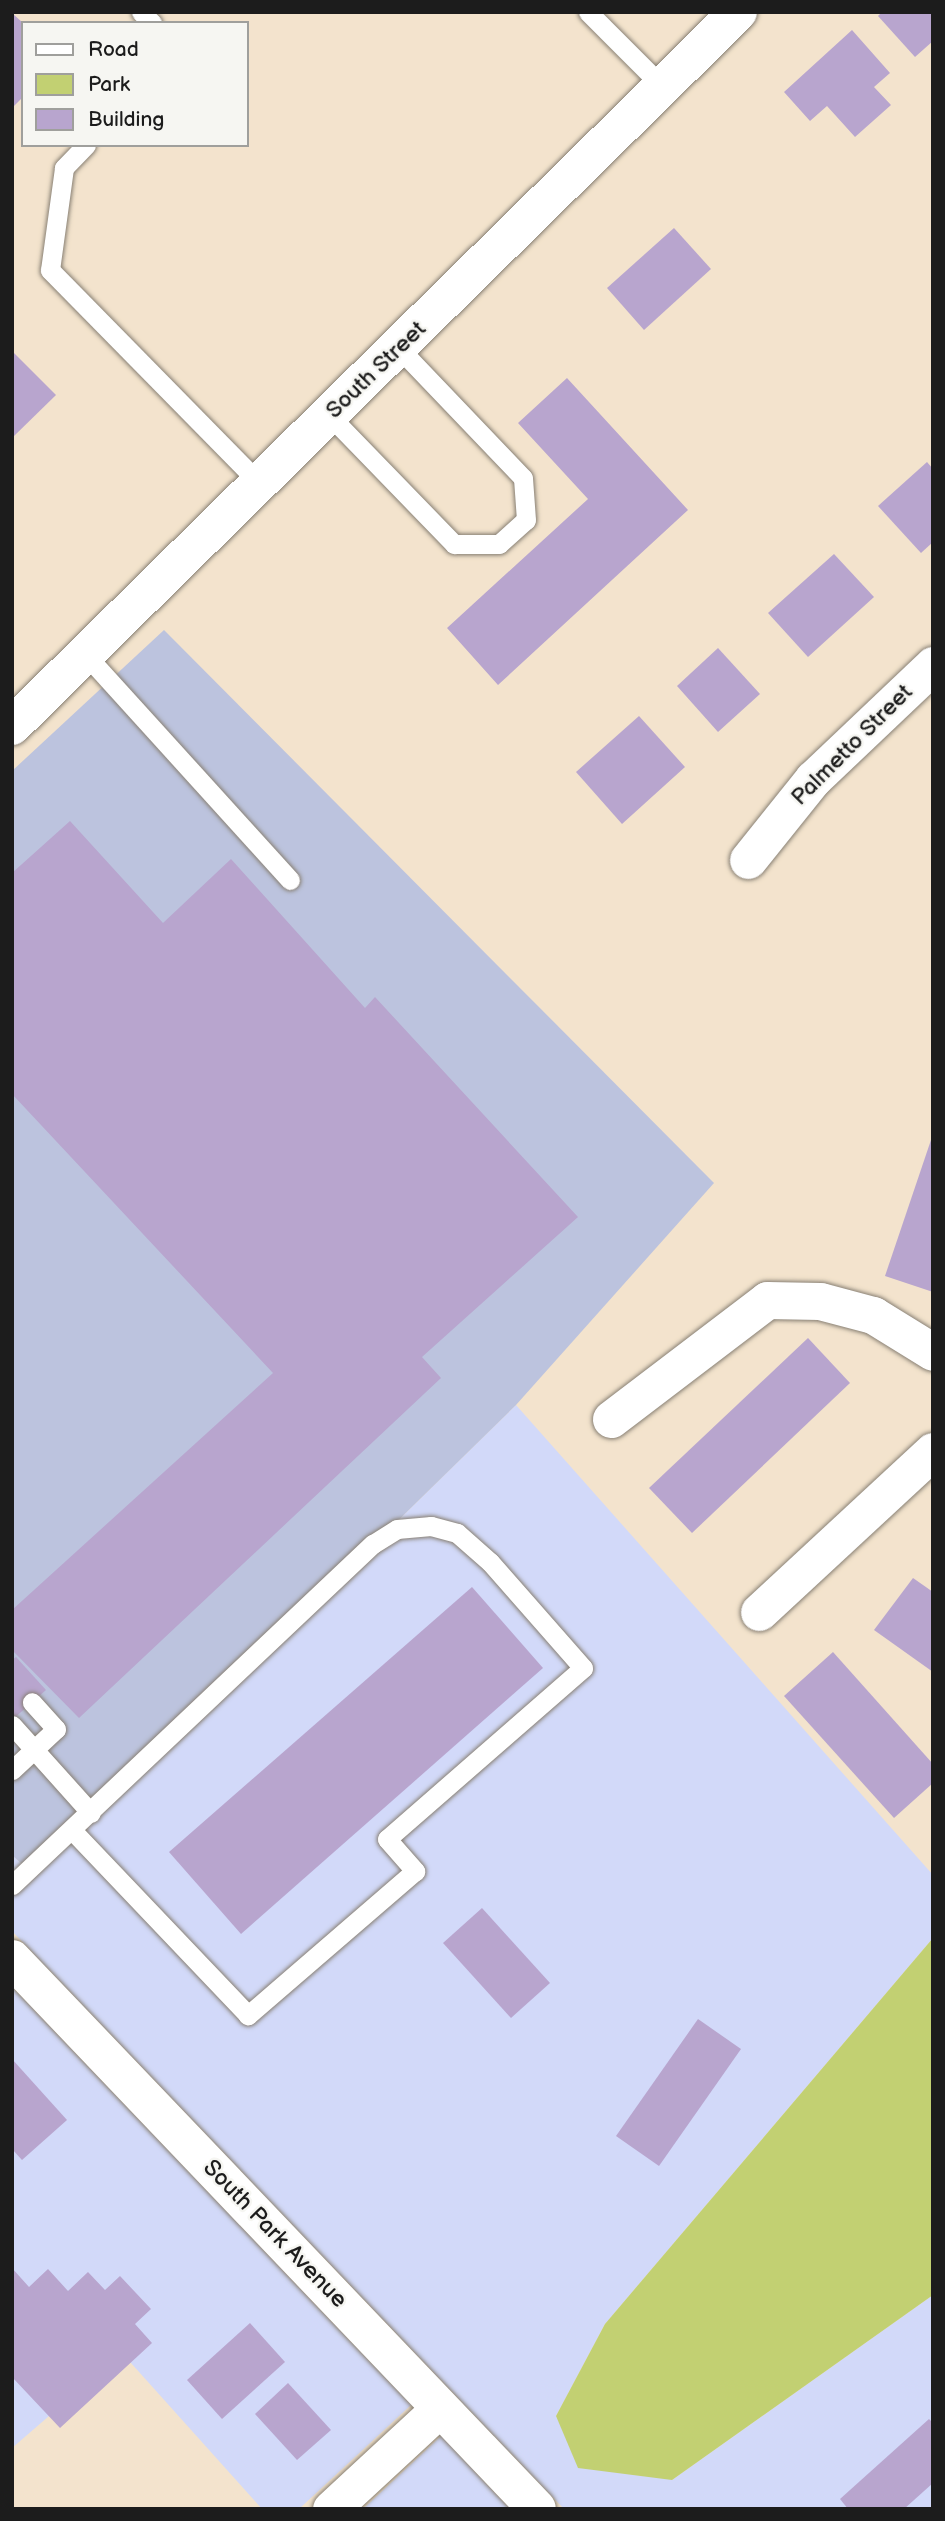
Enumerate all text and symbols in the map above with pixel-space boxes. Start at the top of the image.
legend [21,21,248,147]
text: Road [88,37,139,62]
text: Park [88,72,130,97]
text: Building [88,107,164,132]
street label: South Street [320,315,432,425]
street label: Palmetto Street [786,679,918,811]
street label: South Park Avenue [197,2154,353,2314]

